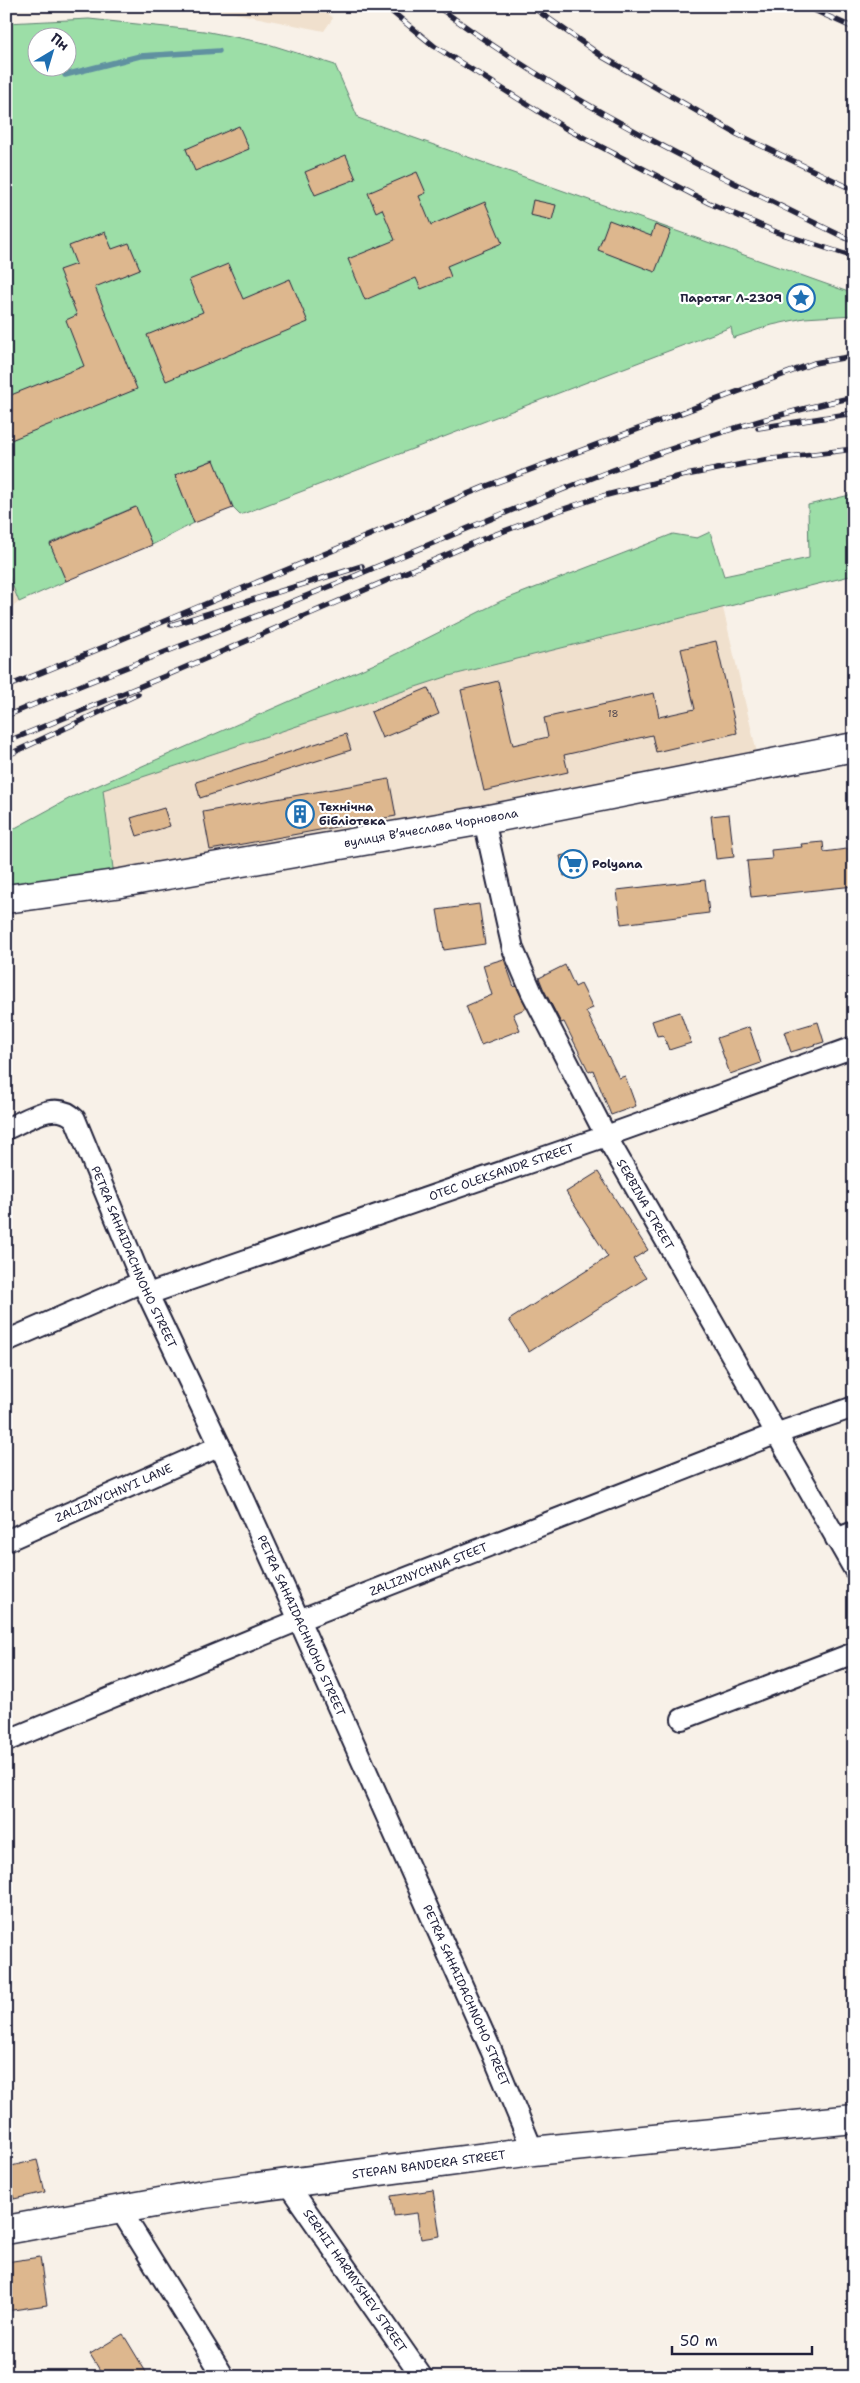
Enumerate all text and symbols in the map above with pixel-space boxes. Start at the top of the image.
north arrow [28,28,78,78]
text: Пн [47,29,73,55]
place icon: Паротяг Л-2309 [786,283,816,313]
place label: Паротяг Л-2309 [680,290,782,306]
house number: 18 [607,707,619,720]
building icon: Технічна бібліотека [285,799,315,829]
place label: Технічна бібліотека [319,799,387,829]
street label: вулиця Вʼячеслава Чорновола [343,805,520,851]
supermarket icon: Polyana [558,849,588,879]
place label: Polyana [592,856,643,872]
street label: OTEC OLEKSANDR STREET [427,1139,577,1204]
street label: SERBINA STREET [613,1156,678,1253]
street label: PETRA SAHAIDACHNOHO STREET [87,1164,181,1351]
street label: ZALIZNYCHNYI LANE [53,1460,175,1526]
street label: PETRA SAHAIDACHNOHO STREET [253,1533,349,1719]
street label: ZALIZNYCHNA STEET [367,1539,490,1600]
street label: PETRA SAHAIDACHNOHO STREET [419,1902,513,2089]
street label: STEPAN BANDERA STREET [351,2147,507,2183]
street label: SERHII HARMYSHEV STREET [300,2206,411,2356]
scale bar [672,2323,812,2355]
text: 50 m [680,2331,718,2351]

